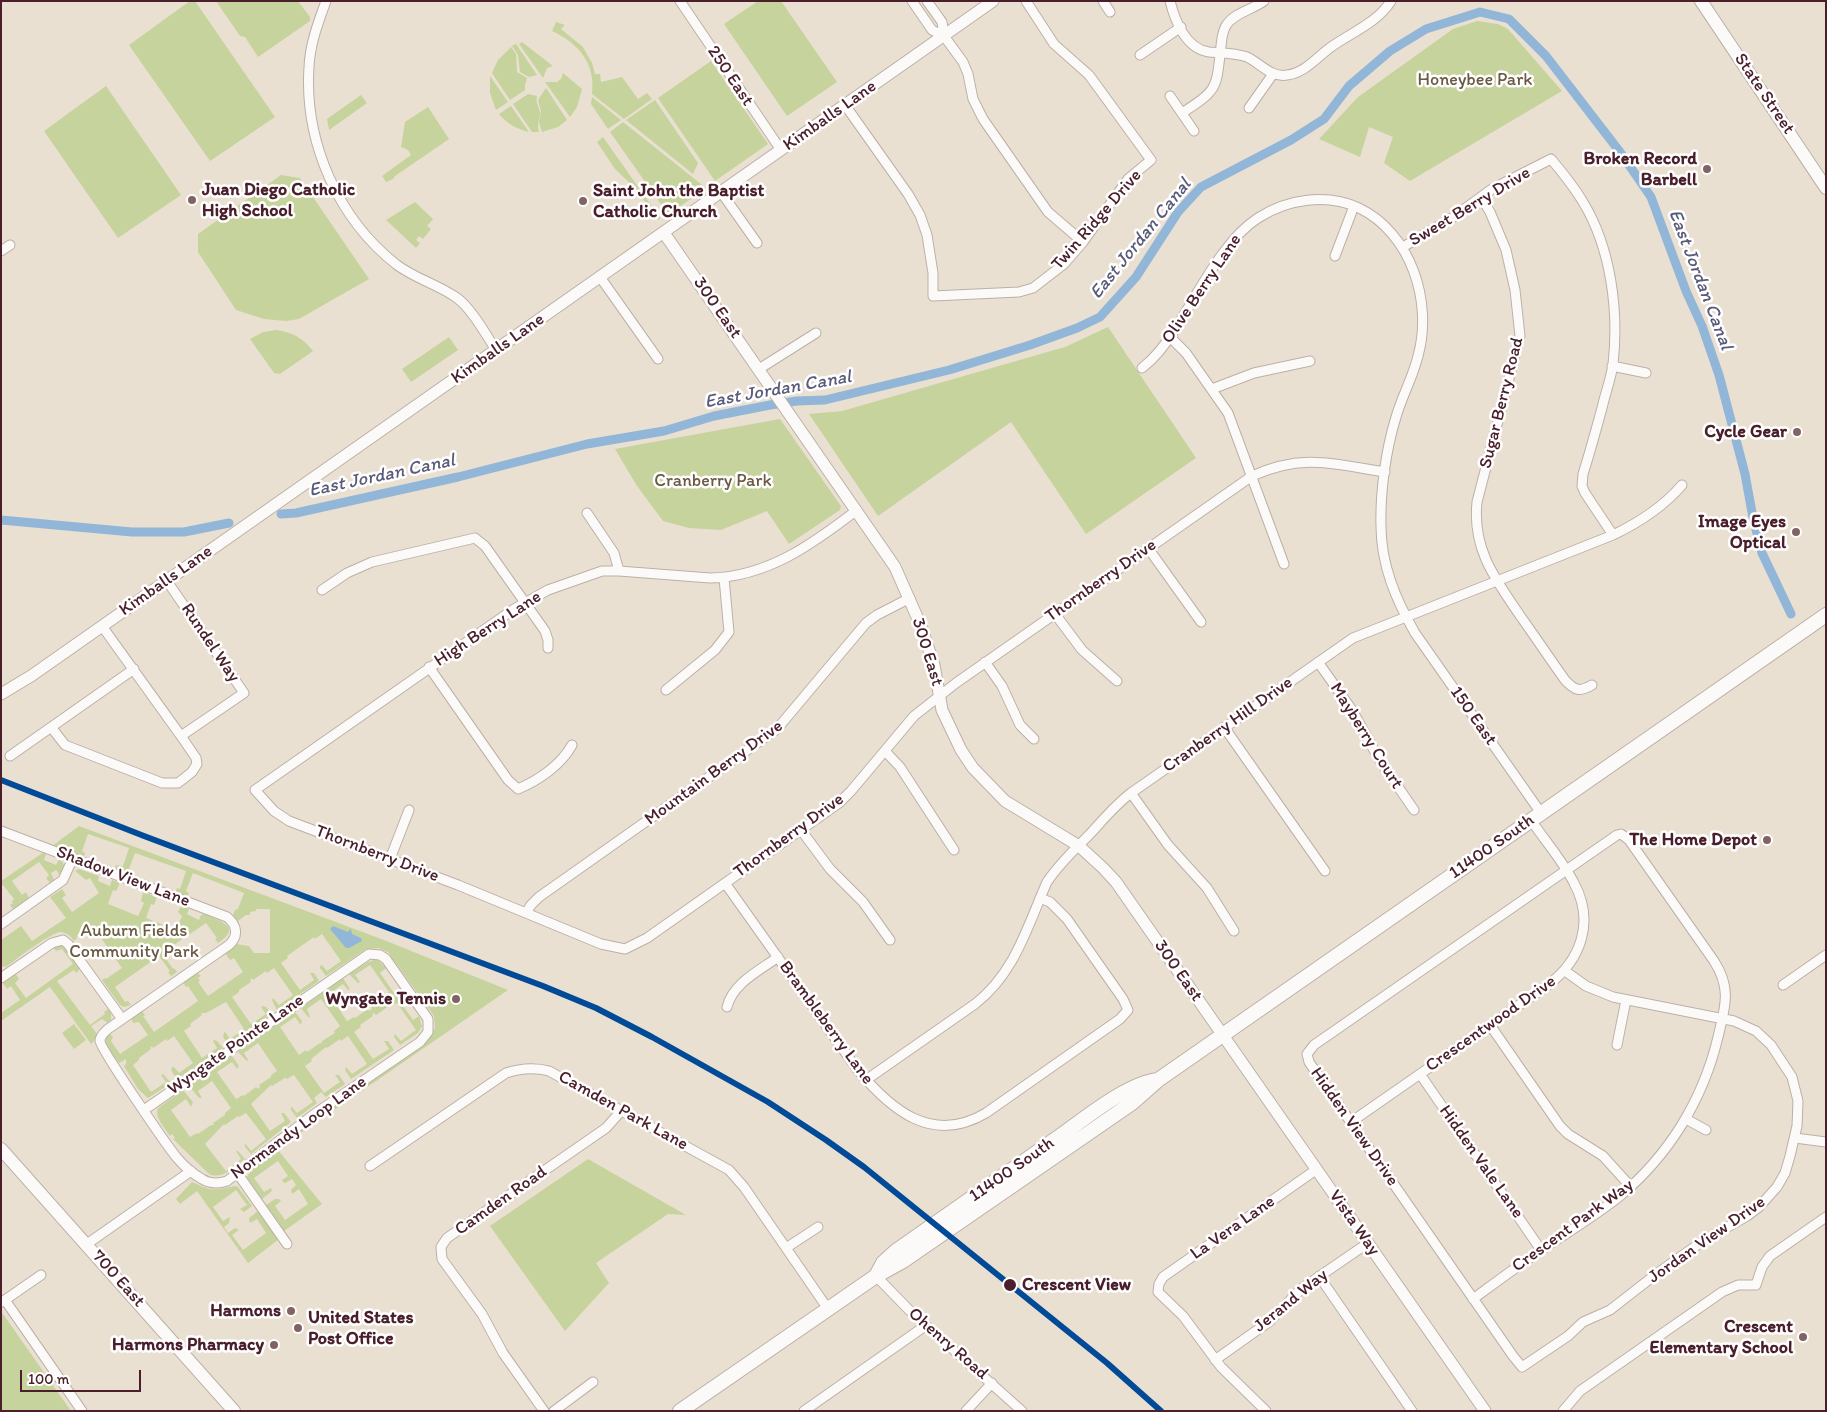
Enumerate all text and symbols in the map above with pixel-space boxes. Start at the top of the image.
street label: 250 East [702,42,758,110]
street label: State Street [1729,49,1799,139]
park label: Honeybee Park [1418,69,1532,91]
street label: Kimballs Lane [779,76,881,156]
place label: Broken Record Barbell [1584,148,1697,190]
street label: Sweet Berry Drive [1405,162,1535,252]
marker: Broken Record Barbell [1701,163,1713,175]
street label: Twin Ridge Drive [1047,165,1147,275]
water label: East Jordan Canal [1085,174,1197,304]
place label: Juan Diego Catholic High School [202,179,355,222]
place label: Saint John the Baptist Catholic Church [593,180,764,222]
marker: Juan Diego Catholic High School [186,194,198,206]
marker: Saint John the Baptist Catholic Church [577,195,589,207]
water label: East Jordan Canal [1663,207,1737,353]
street label: Olive Berry Lane [1157,230,1247,348]
street label: 300 East [688,273,746,343]
street label: Kimballs Lane [447,309,549,389]
street label: Sugar Berry Road [1475,335,1529,471]
water label: East Jordan Canal [703,366,853,414]
place label: Cycle Gear [1704,421,1787,443]
marker: Cycle Gear [1791,426,1803,438]
water label: East Jordan Canal [307,449,457,503]
park label: Cranberry Park [654,470,772,492]
place label: Image Eyes Optical [1698,511,1786,554]
marker: Image Eyes Optical [1790,526,1802,538]
street label: Thornberry Drive [1041,535,1161,627]
street label: Kimballs Lane [115,541,217,621]
street label: High Berry Lane [430,586,546,672]
street label: Rundel Way [176,599,244,687]
street label: 300 East [906,615,948,689]
street label: Cranberry Hill Drive [1159,672,1297,778]
street label: Mayberry Court [1325,679,1407,793]
street label: 150 East [1445,682,1501,750]
street label: Mountain Berry Drive [641,716,787,830]
street label: Thornberry Drive [730,789,848,883]
street label: 11400 South [1445,810,1539,884]
street label: Thornberry Drive [312,820,442,888]
place label: The Home Depot [1629,829,1757,851]
marker: The Home Depot [1761,834,1773,846]
street label: Shadow View Lane [53,842,193,912]
park label: Auburn Fields Community Park [69,920,199,962]
street label: 300 East [1149,936,1207,1006]
street label: Brambleberry Lane [774,957,878,1089]
street label: Crescentwood Drive [1422,971,1560,1077]
place label: Wyngate Tennis [325,988,446,1010]
street label: Wyngate Pointe Lane [164,990,308,1100]
marker: Wyngate Tennis [450,993,462,1005]
street label: Hidden View Drive [1305,1063,1403,1191]
street label: Camden Park Lane [554,1066,692,1156]
street label: Normandy Loop Lane [227,1071,371,1185]
street label: Hidden Vale Lane [1434,1101,1528,1223]
street label: 11400 South [965,1133,1059,1207]
street label: Camden Road [451,1161,551,1241]
street label: Crescent Park Way [1508,1175,1638,1277]
street label: Vista Way [1324,1186,1384,1260]
street label: La Vera Lane [1187,1191,1279,1265]
street label: Jordan View Drive [1644,1192,1770,1288]
street label: 700 East [87,1246,149,1312]
street label: Jerand Way [1250,1265,1332,1337]
place label: Crescent View [1022,1274,1131,1296]
marker: Crescent View [1002,1277,1018,1293]
place label: Harmons [210,1300,281,1322]
street label: Ohenry Road [903,1303,993,1385]
marker: Harmons [285,1305,297,1317]
place label: United States Post Office [308,1307,413,1350]
place label: Crescent Elementary School [1649,1316,1793,1358]
marker: United States Post Office [292,1322,304,1334]
marker: Crescent Elementary School [1797,1331,1809,1343]
place label: Harmons Pharmacy [112,1334,264,1356]
marker: Harmons Pharmacy [268,1339,280,1351]
scale bar [22,1360,144,1392]
text: 100 m [28,1370,69,1388]

